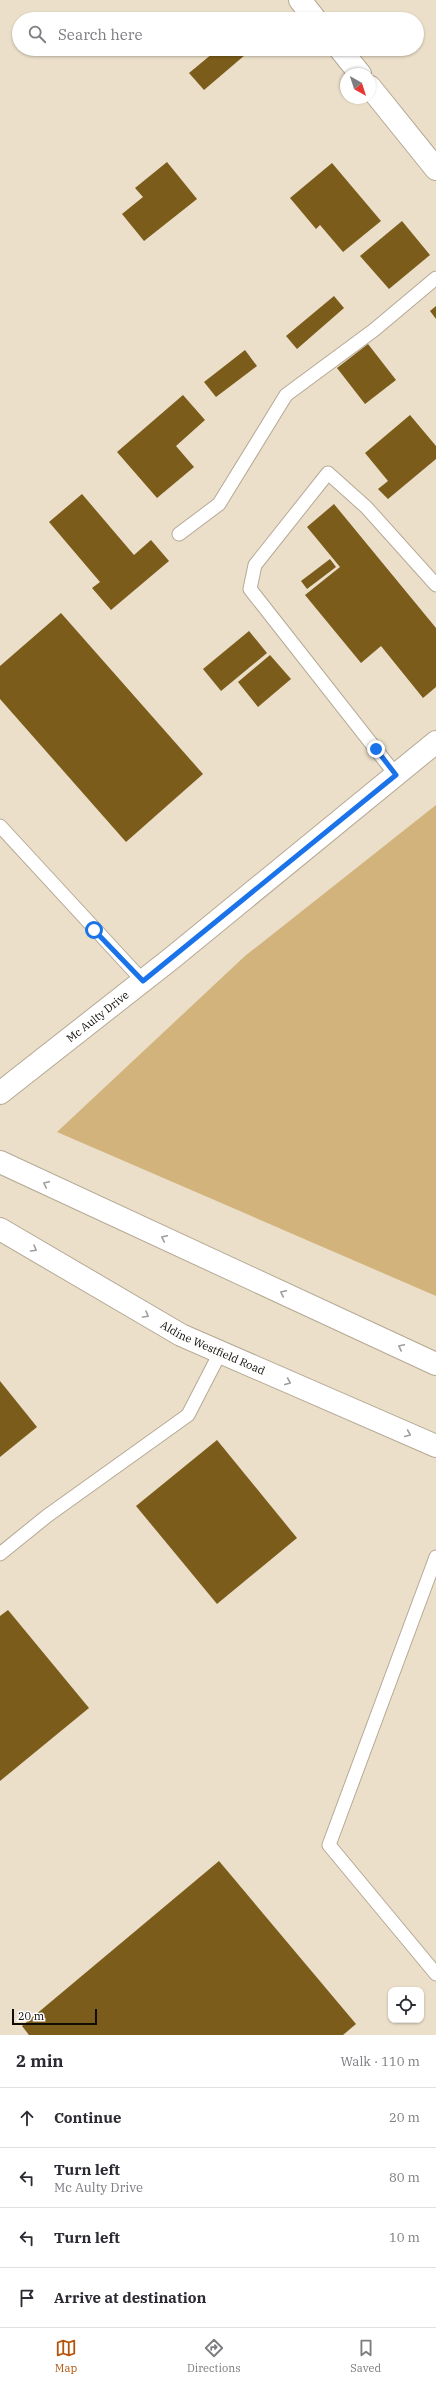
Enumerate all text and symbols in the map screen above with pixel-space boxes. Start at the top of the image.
search box [12,12,424,56]
icon: search [26,23,48,45]
text: Search here [58,25,143,44]
north arrow [340,68,376,104]
route end [367,740,385,758]
route start [85,921,103,939]
street label: Mc Aulty Drive [64,988,132,1045]
one-way arrow [43,1181,51,1189]
one-way arrow [161,1235,169,1243]
one-way arrow [30,1244,37,1251]
one-way arrow [279,1290,287,1298]
one-way arrow [142,1310,149,1317]
street label: Aldine Westfield Road [158,1318,267,1378]
one-way arrow [397,1344,405,1352]
one-way arrow [284,1377,292,1385]
one-way arrow [403,1429,411,1437]
map controls [388,1987,424,2023]
button: locate [388,1987,424,2023]
scale bar [12,2007,97,2026]
text: 20 m [18,2009,44,2023]
text: 2 min [16,2050,64,2072]
text: Walk · 110 m [341,2053,420,2070]
icon: ahead [16,2107,38,2129]
text: Continue [54,2108,121,2127]
text: 20 m [389,2109,420,2126]
text: Turn left [54,2160,120,2179]
icon: left [16,2167,38,2189]
text: 80 m [389,2169,420,2186]
text: Mc Aulty Drive [54,2179,143,2196]
icon: left [16,2227,38,2249]
text: Turn left [54,2228,120,2247]
text: 10 m [389,2229,420,2246]
icon: arrive [16,2287,38,2309]
text: Arrive at destination [54,2288,206,2307]
tab: Map [55,2337,77,2375]
tab: Directions [187,2337,241,2375]
tab: Saved [350,2337,381,2375]

